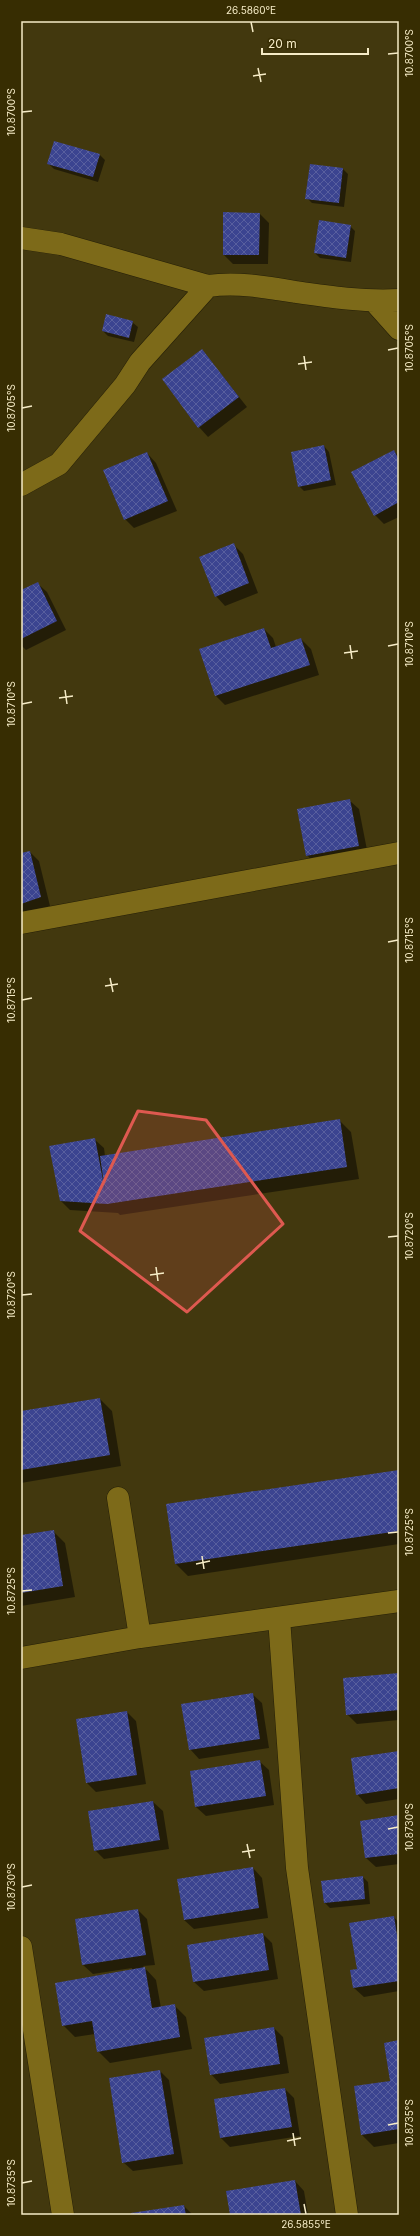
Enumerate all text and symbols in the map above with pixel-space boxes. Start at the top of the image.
text: 26.5860°E [226,4,276,16]
text: 10.8700°S [403,29,415,77]
scale bar [262,30,368,56]
text: 20 m [268,36,297,51]
text: 10.8700°S [5,88,17,136]
text: 10.8705°S [403,324,415,372]
text: 10.8705°S [5,384,17,432]
text: 10.8710°S [403,621,415,667]
text: 10.8710°S [5,681,17,727]
text: 10.8715°S [403,917,415,963]
text: 10.8715°S [5,977,17,1023]
text: 10.8720°S [403,1212,415,1260]
text: 10.8720°S [5,1271,17,1319]
text: 10.8725°S [403,1508,415,1556]
text: 10.8725°S [5,1567,17,1615]
text: 10.8730°S [403,1803,415,1851]
text: 10.8730°S [5,1863,17,1911]
text: 10.8735°S [403,2099,415,2147]
text: 10.8735°S [5,2159,17,2207]
text: 26.5855°E [281,2218,331,2230]

